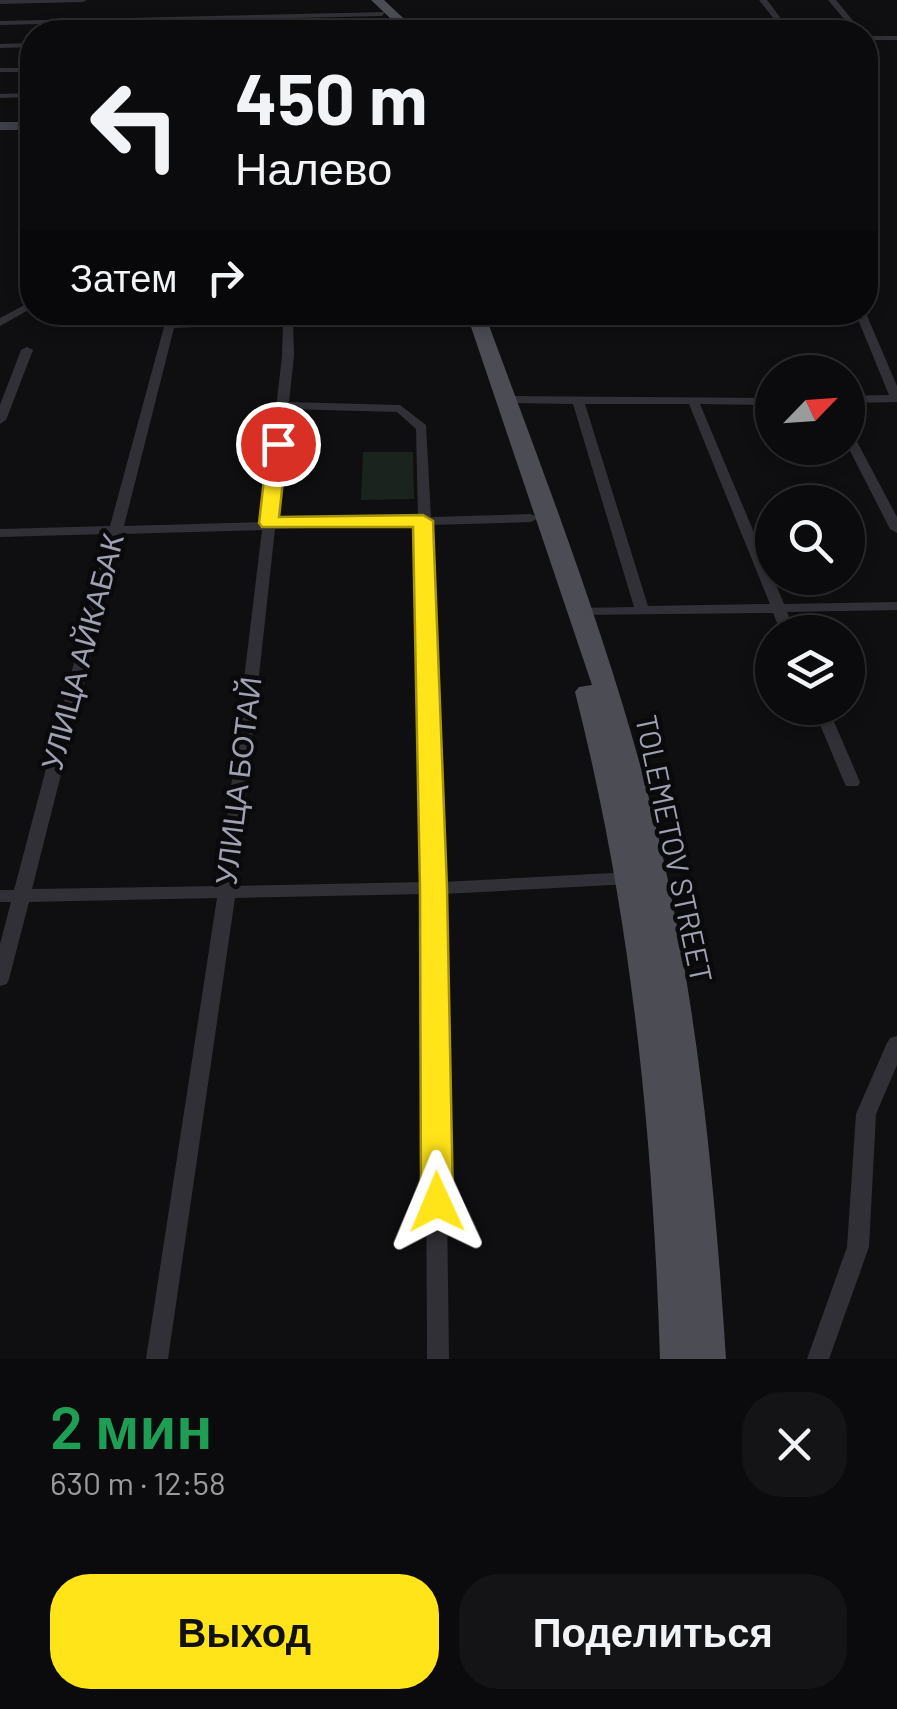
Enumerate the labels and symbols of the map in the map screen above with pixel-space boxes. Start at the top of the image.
north arrow [755,355,865,465]
pin [236,402,321,487]
street label: УЛИЦА АЙКАБАК [32,529,130,774]
street label: УЛИЦА БОТАЙ [206,675,268,887]
street label: TOLEMETOV STREET [629,712,721,986]
position arrow [385,1150,489,1254]

